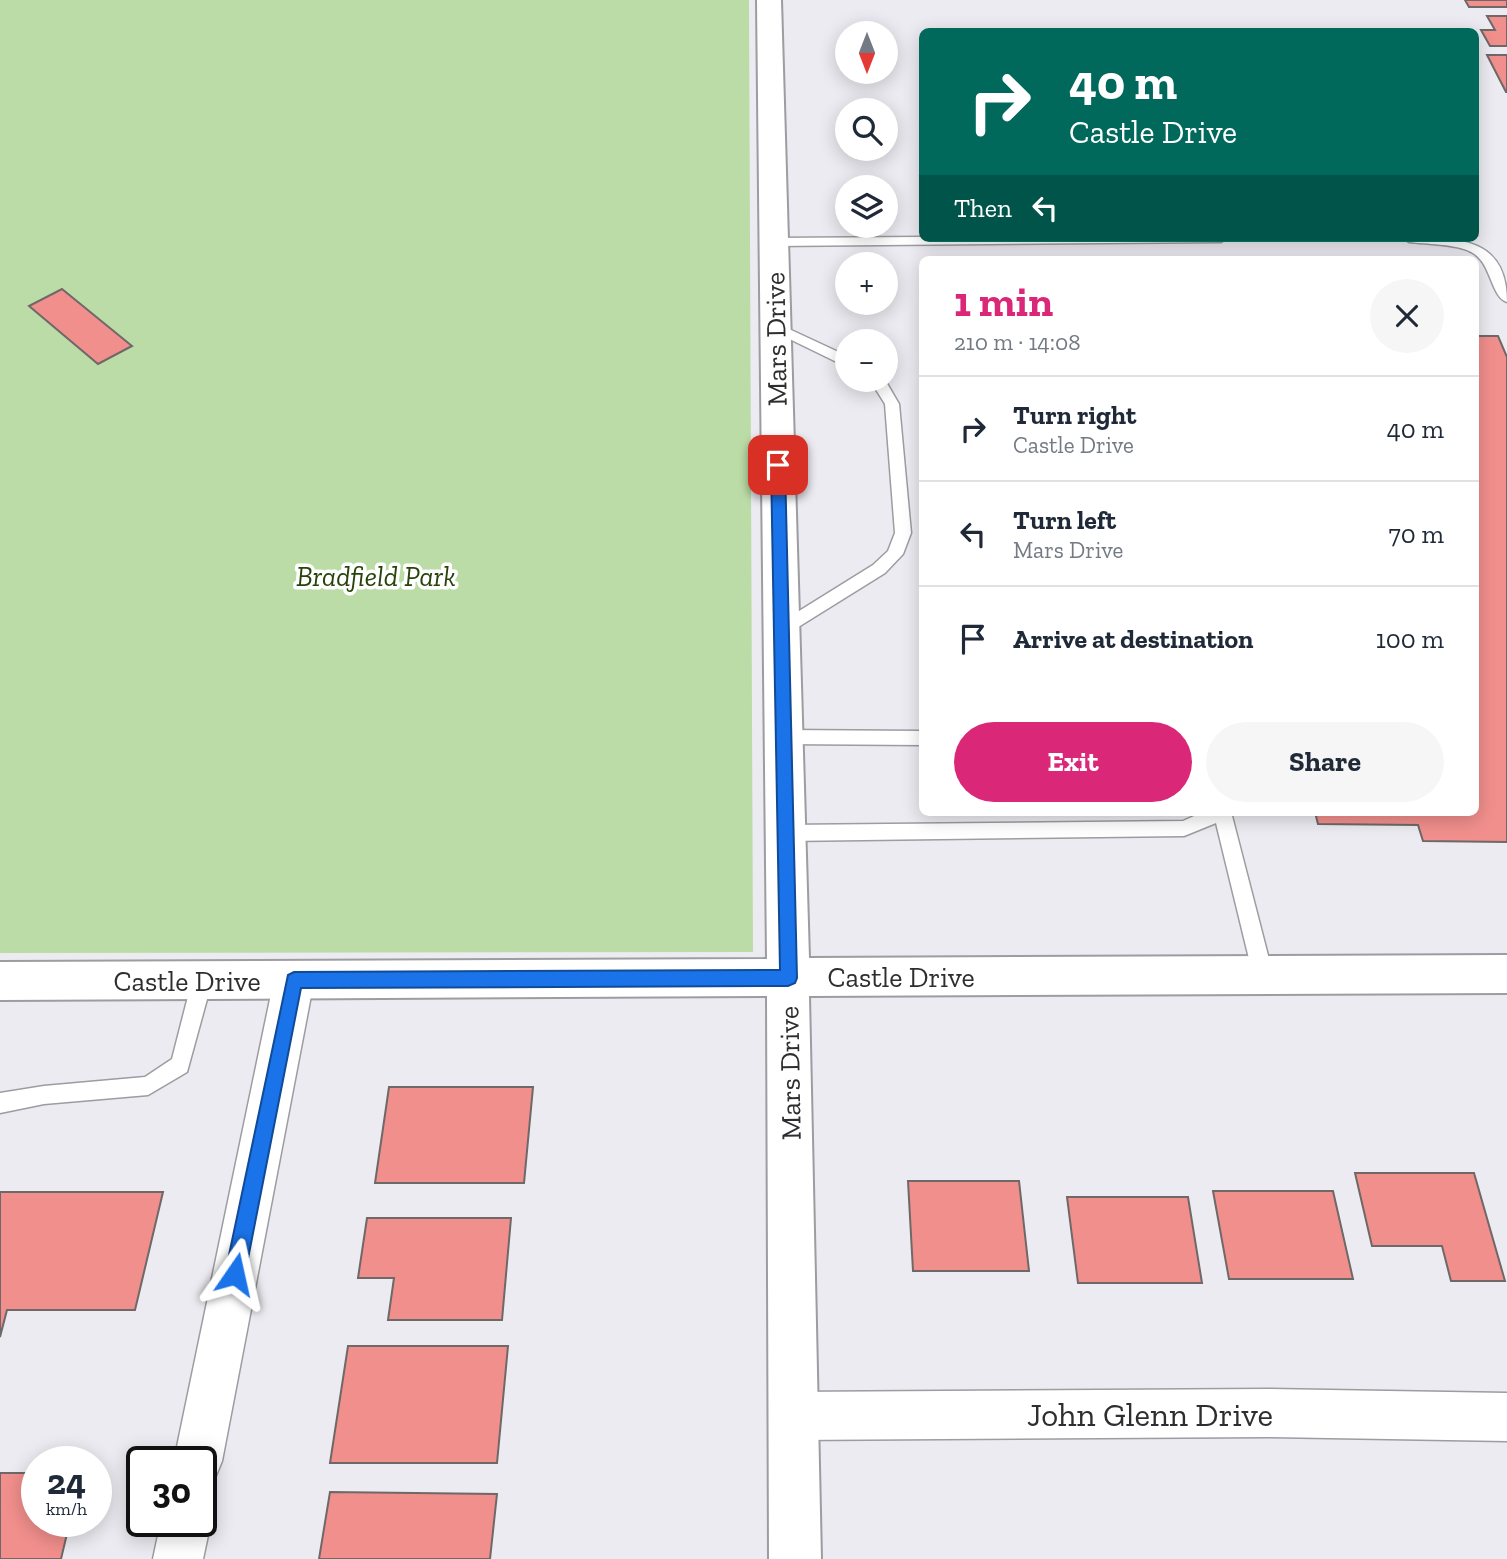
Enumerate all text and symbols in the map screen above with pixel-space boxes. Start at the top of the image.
north arrow [835,21,898,84]
map controls [835,21,898,392]
text: 40 m [1069,53,1177,112]
icon: right [954,56,1045,147]
button: search [835,98,898,161]
text: Castle Drive [1069,113,1237,151]
button: layers [835,175,898,238]
icon: left [1026,189,1064,227]
text: Then [954,192,1012,224]
button: + [835,252,898,315]
street label: Mars Drive [758,272,794,406]
text: 1 min [954,276,1053,327]
button: close [1370,279,1444,353]
text: 210 m · 14:08 [954,328,1081,356]
button: − [835,329,898,392]
text: Turn right [1013,399,1136,431]
icon: right [954,410,992,448]
text: 40 m [1387,413,1444,445]
text: Castle Drive [1013,431,1134,459]
pin [748,435,808,495]
icon: arrive [759,446,797,484]
text: Turn left [1013,504,1116,536]
icon: left [954,515,992,553]
text: 70 m [1388,518,1444,550]
text: Mars Drive [1013,536,1123,564]
park label: Bradfield Park [296,560,456,593]
icon: arrive [954,620,992,658]
text: Arrive at destination [1013,623,1253,655]
text: 100 m [1376,623,1444,655]
button: Exit [954,722,1192,802]
button: Share [1206,722,1444,802]
street label: Castle Drive [827,961,975,994]
street label: Castle Drive [113,965,261,998]
street label: Mars Drive [772,1006,808,1140]
position arrow [198,1237,272,1311]
street label: John Glenn Drive [1027,1395,1273,1434]
speed limit sign: 30 [126,1446,217,1537]
text: 24 [47,1461,86,1503]
text: km/h [46,1498,87,1520]

